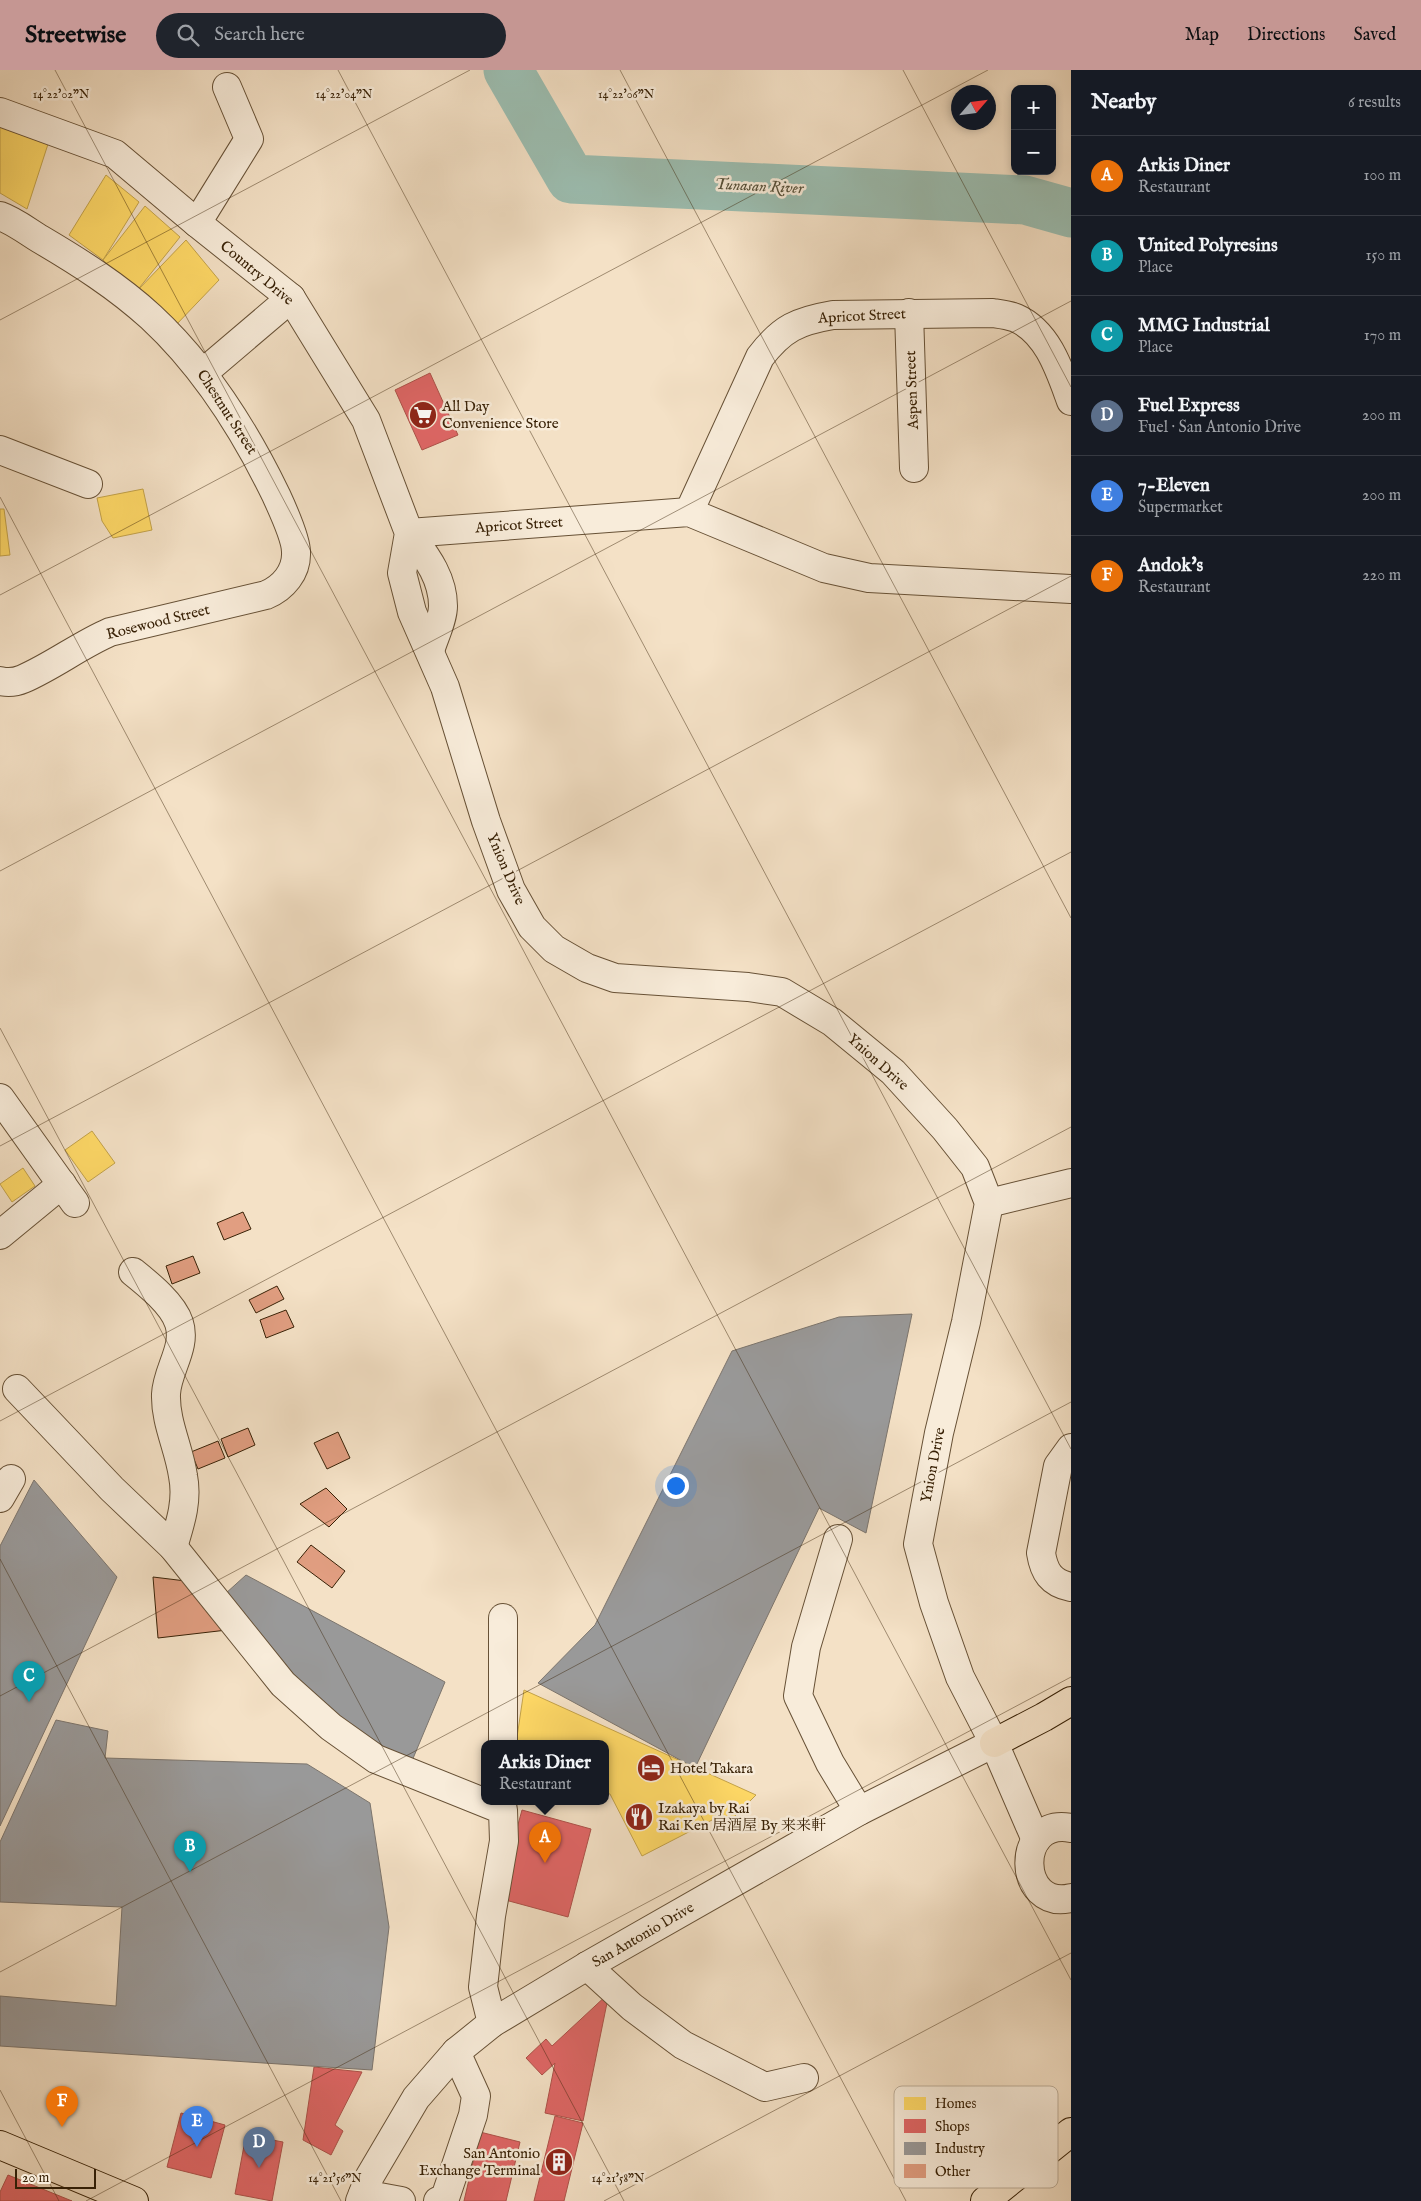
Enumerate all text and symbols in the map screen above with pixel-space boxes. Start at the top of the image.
search box [156,13,506,58]
text: Streetwise [25,20,126,51]
icon: search [174,21,202,49]
text: Search here [214,23,305,47]
text: Map [1185,24,1219,47]
text: Directions [1247,24,1325,47]
text: Saved [1353,24,1396,47]
north arrow [951,85,996,130]
map controls [1011,85,1056,175]
button: + [1011,85,1056,130]
text: 14°22'02"N [33,87,90,102]
text: 14°22'04"N [316,87,373,102]
text: 14°22'06"N [598,87,655,102]
text: Nearby [1091,89,1156,116]
text: 6 results [1348,93,1401,113]
button: − [1011,130,1056,175]
text: Arkis Diner [1138,154,1230,178]
text: A [1102,166,1112,186]
text: 100 m [1364,166,1401,186]
water label: Tunasan River [714,175,805,199]
text: Restaurant [1138,178,1211,198]
text: United Polyresins [1138,234,1278,258]
street label: Country Drive [216,237,298,310]
text: B [1102,246,1112,266]
text: 150 m [1366,246,1401,266]
text: Place [1138,258,1173,278]
street label: Apricot Street [817,304,906,328]
text: MMG Industrial [1138,314,1270,338]
text: C [1101,326,1113,346]
text: 170 m [1364,326,1401,346]
text: Place [1138,338,1173,358]
street label: Aspen Street [901,350,923,431]
street label: Chestnut Street [193,366,261,458]
text: Fuel Express [1138,394,1240,418]
place label: All Day Convenience Store [441,397,559,433]
supermarket icon: All Day Convenience Store [408,400,438,430]
text: D [1101,406,1113,426]
text: 200 m [1362,406,1401,426]
text: Fuel · San Antonio Drive [1138,418,1301,438]
text: 7-Eleven [1138,474,1210,498]
text: E [1101,486,1113,506]
text: 200 m [1362,486,1401,506]
text: Supermarket [1138,498,1223,518]
street label: Apricot Street [474,512,564,538]
text: Andok's [1138,554,1203,578]
text: F [1102,566,1112,586]
text: 220 m [1362,566,1401,586]
text: Restaurant [1138,578,1211,598]
street label: Rosewood Street [104,600,212,644]
street label: Ynion Drive [482,830,530,908]
street label: Ynion Drive [843,1029,913,1095]
street label: Ynion Drive [916,1426,950,1504]
your location [663,1473,689,1499]
pin: C [13,1661,45,1702]
popup [481,1740,609,1805]
text: Arkis Diner [499,1751,591,1775]
hotel icon: Hotel Takara [636,1753,666,1783]
place label: Hotel Takara [670,1759,753,1778]
text: Restaurant [499,1775,572,1795]
place label: Izakaya by Rai Rai Ken 居酒屋 By 来来軒 [658,1799,826,1835]
restaurant icon: Izakaya by Rai Rai Ken 居酒屋 By 来来軒 [624,1802,654,1832]
pin: A [529,1822,561,1863]
pin: B [174,1831,206,1872]
street label: San Antonio Drive [589,1898,698,1972]
pin: F [46,2086,78,2127]
legend [894,2086,1058,2188]
text: Homes [935,2095,977,2113]
pin: E [181,2106,213,2147]
text: Shops [935,2118,970,2136]
pin: D [243,2127,275,2168]
text: Industry [935,2140,985,2158]
place label: San Antonio Exchange Terminal [419,2144,541,2180]
building icon: San Antonio Exchange Terminal [544,2147,574,2177]
text: Other [935,2163,970,2181]
scale bar [15,2166,96,2189]
text: 20 m [22,2169,49,2187]
text: 14°21'56"N [308,2171,362,2186]
text: 14°21'58"N [592,2171,645,2186]

